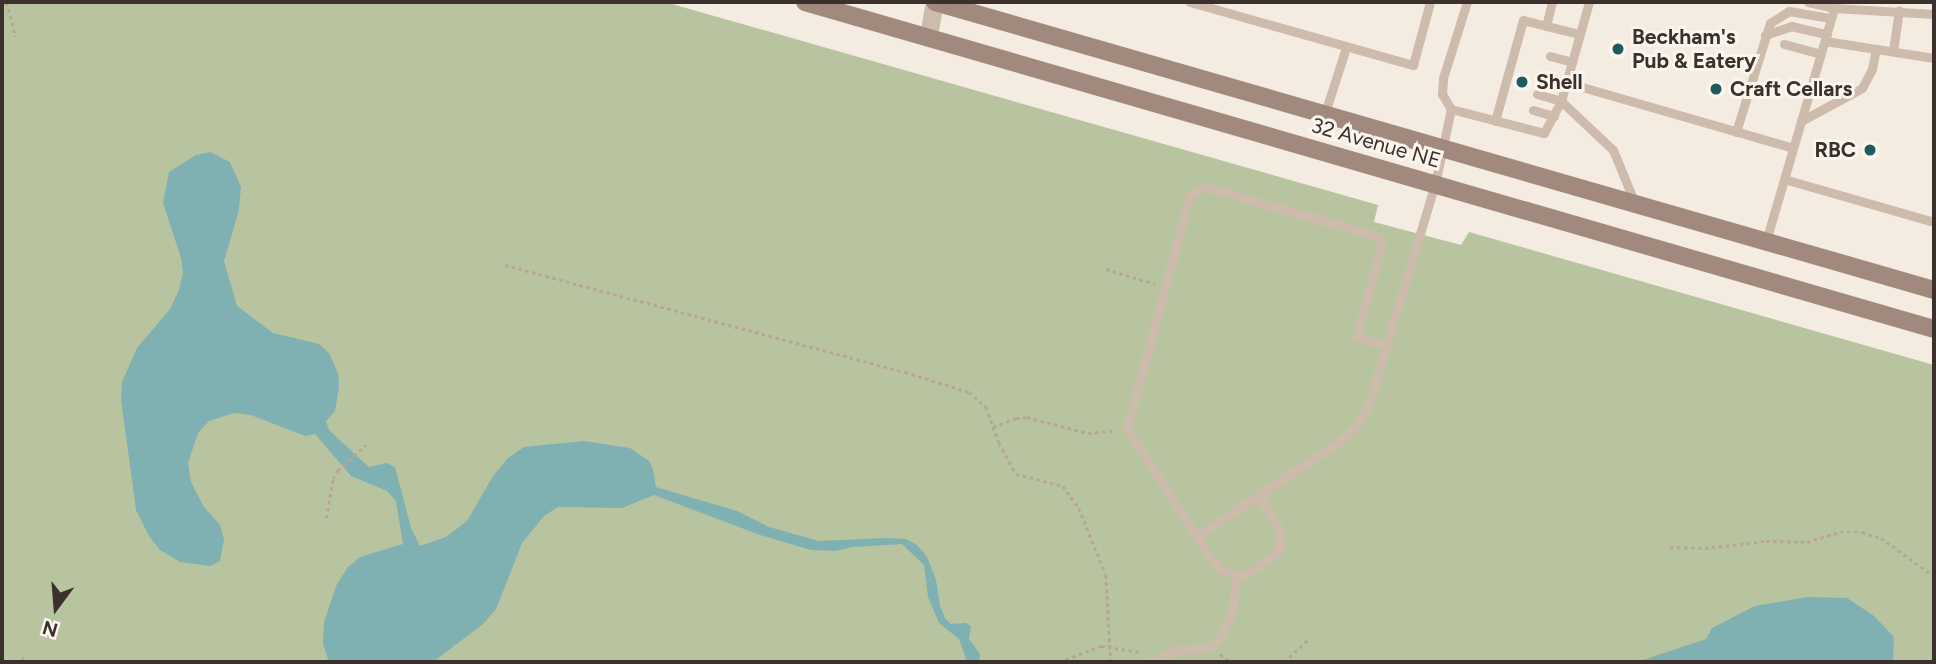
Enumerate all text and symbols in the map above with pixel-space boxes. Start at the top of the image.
place label: Beckham's Pub & Eatery [1632,24,1756,74]
marker: Beckham's Pub & Eatery [1610,41,1626,57]
place label: Shell [1536,69,1583,95]
marker: Shell [1514,74,1530,90]
place label: Craft Cellars [1730,76,1852,102]
marker: Craft Cellars [1708,81,1724,97]
street label: 32 Avenue NE [1308,113,1444,173]
place label: RBC [1814,137,1856,163]
marker: RBC [1862,142,1878,158]
north arrow [21,573,91,643]
text: N [40,616,60,642]

